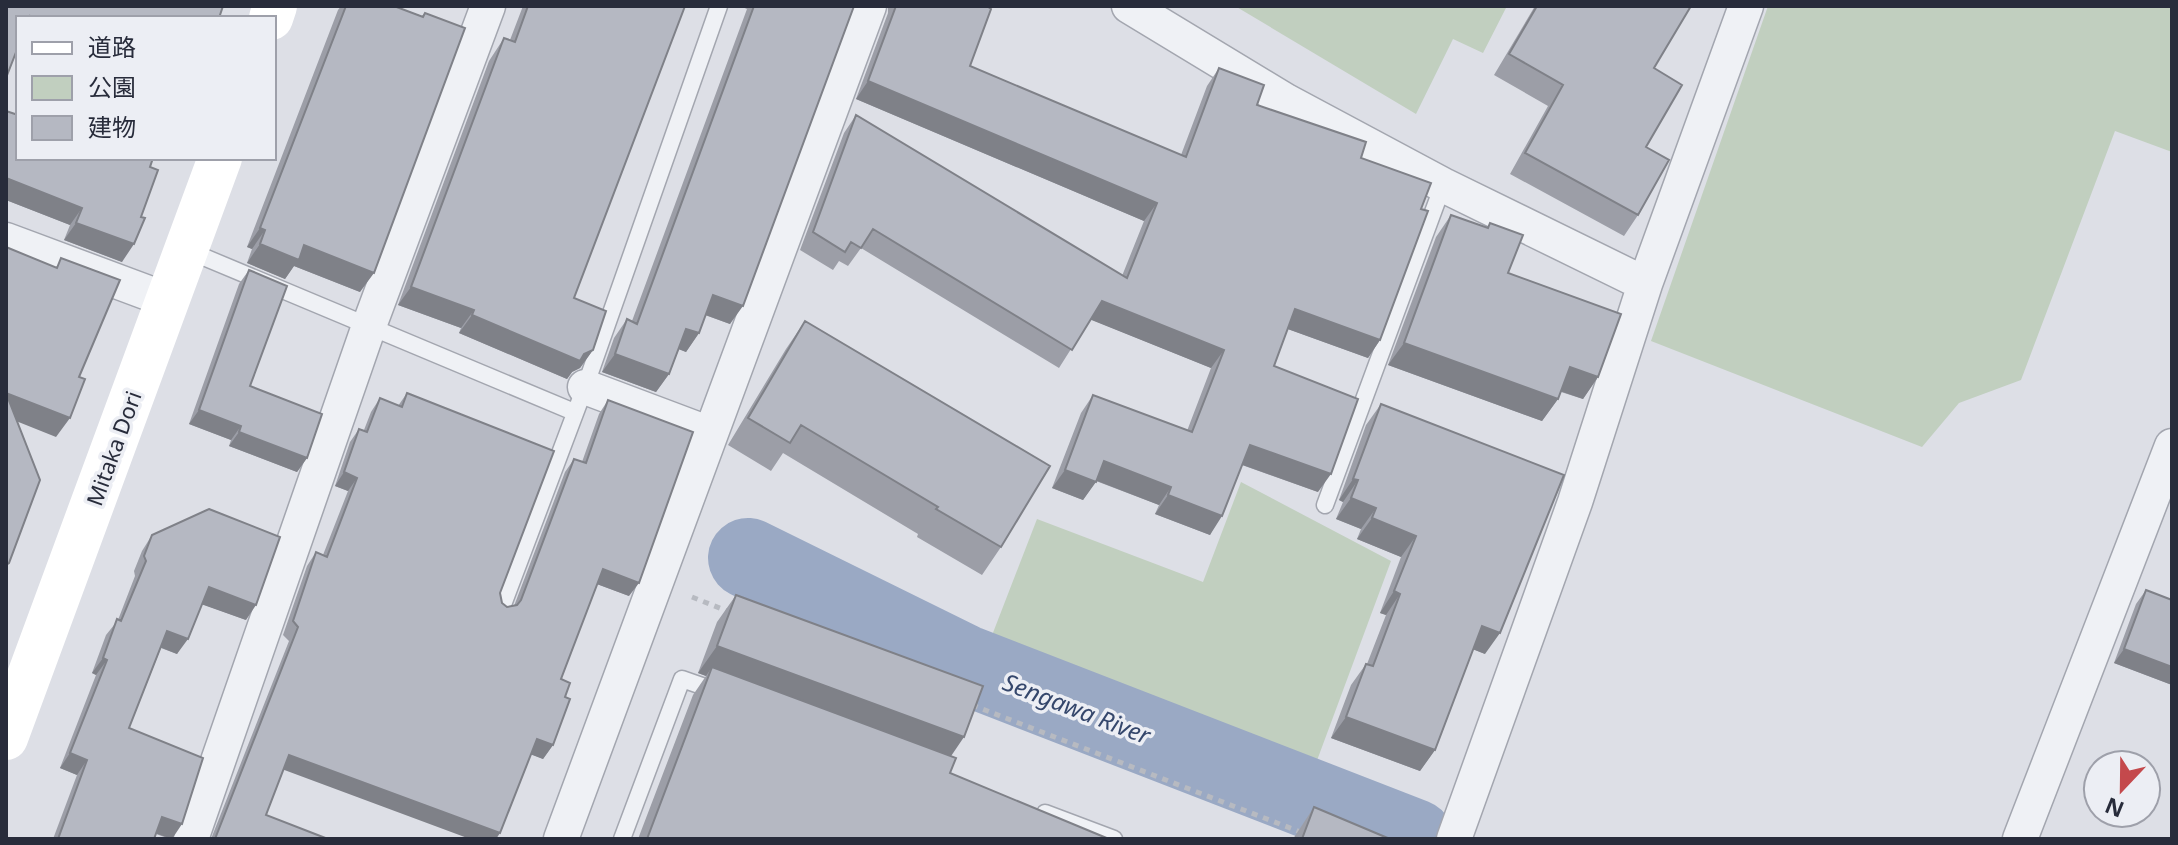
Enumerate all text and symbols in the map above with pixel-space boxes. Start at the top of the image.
legend [16,16,276,160]
text: 道路 [88,30,136,63]
text: 公園 [88,70,136,103]
text: 建物 [88,110,136,143]
street label: Mitaka Dori [78,387,148,509]
water label: Sengawa River [999,665,1157,752]
north arrow [2082,749,2162,829]
text: N [2100,791,2128,826]

